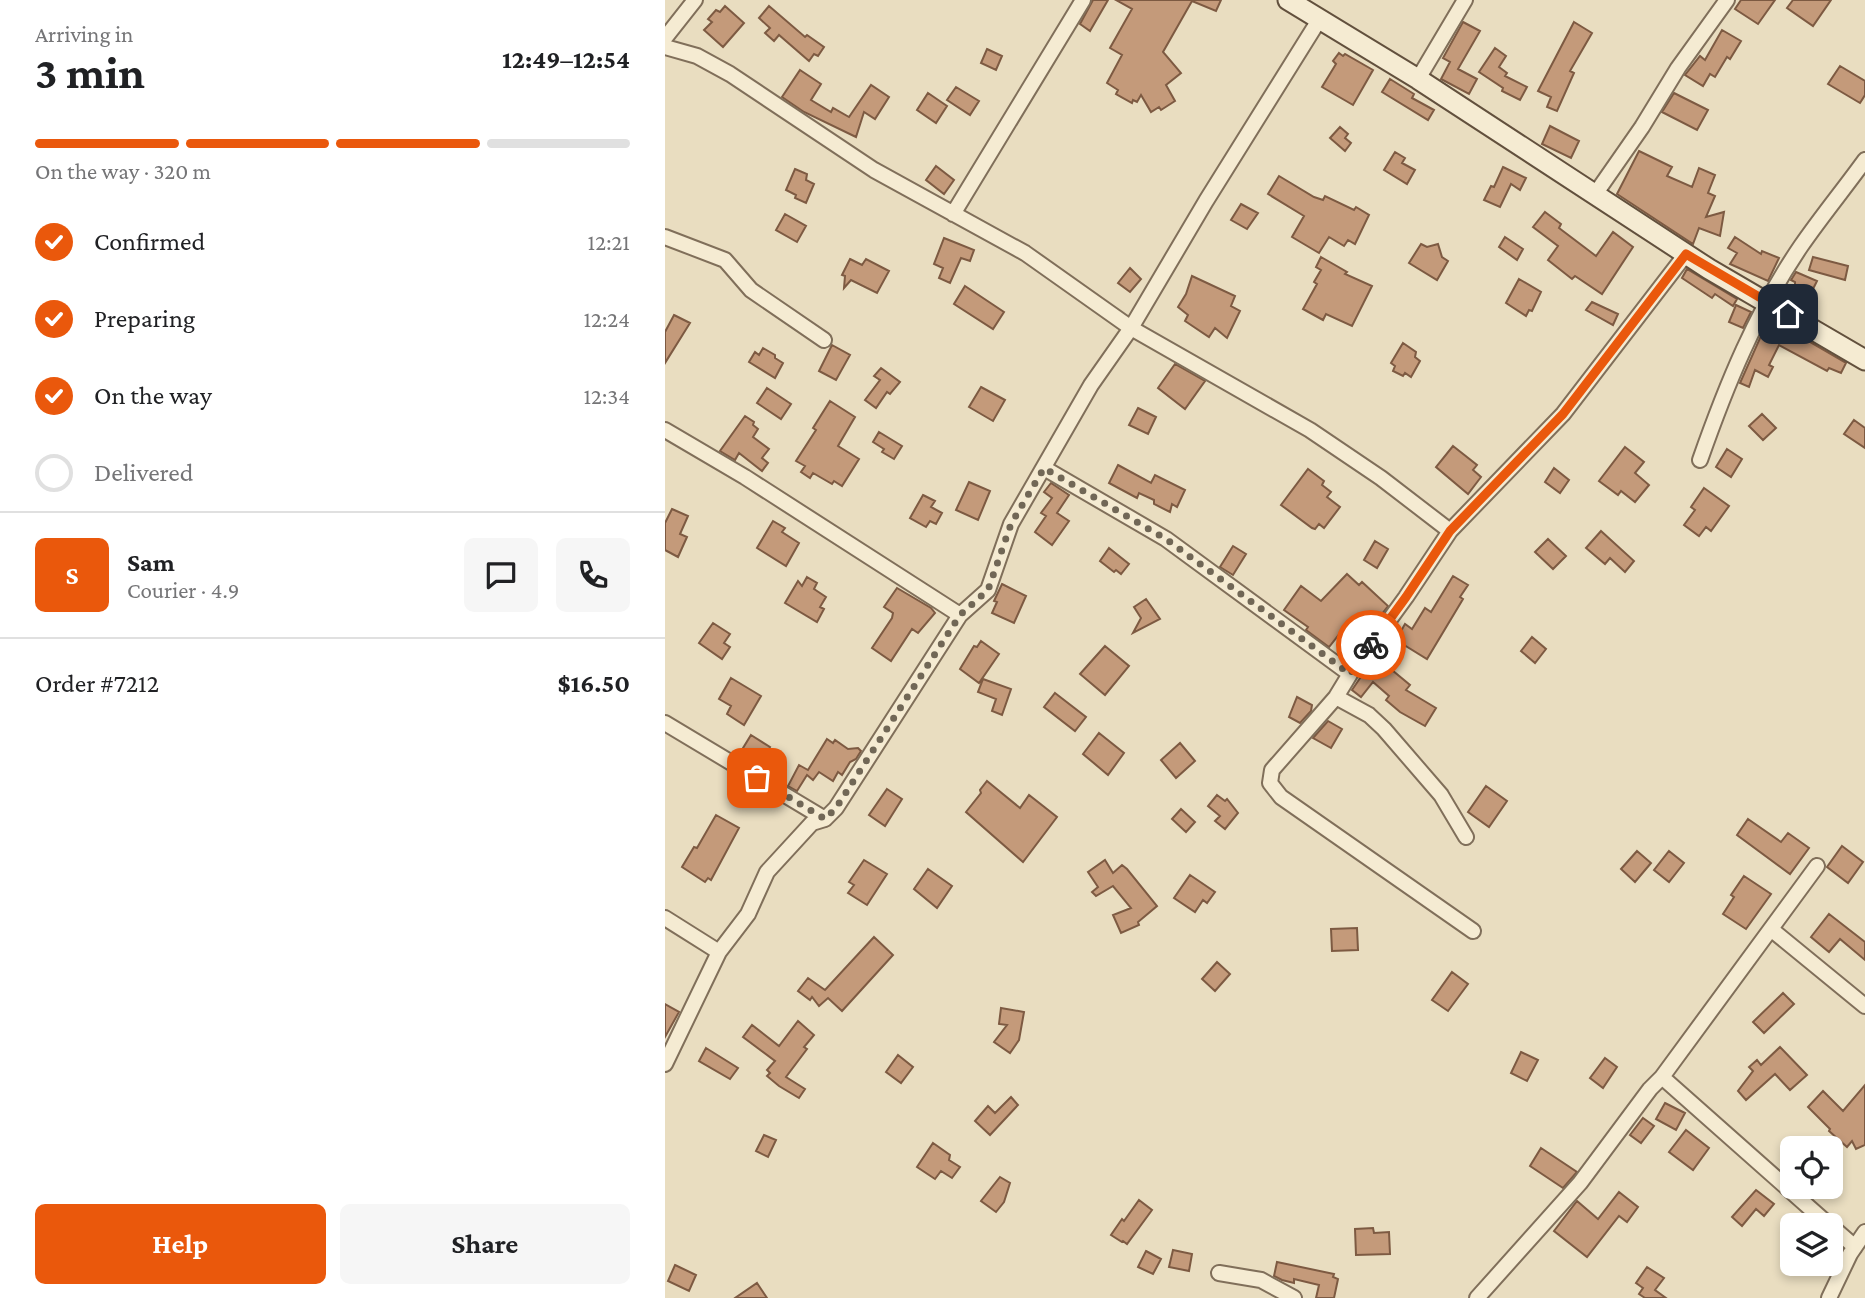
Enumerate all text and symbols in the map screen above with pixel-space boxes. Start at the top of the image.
text: Arriving in [35,21,133,47]
text: 12:49–12:54 [502,45,630,74]
text: 3 min [35,47,145,98]
text: On the way · 320 m [35,158,211,184]
icon: check [35,223,73,261]
text: Confirmed [94,227,205,256]
text: 12:21 [588,229,630,255]
pin [1758,284,1818,344]
icon: home [1769,295,1807,333]
icon: check [35,300,73,338]
text: Preparing [94,304,195,333]
text: 12:24 [583,306,630,332]
icon: check [35,377,73,415]
text: On the way [94,381,212,410]
text: 12:34 [583,383,630,409]
text: Delivered [94,458,193,487]
button: chat [464,538,538,612]
button: phone [556,538,630,612]
text: Sam [127,548,175,577]
text: S [66,561,79,590]
text: Courier · 4.9 [127,577,239,603]
courier [1336,610,1406,680]
icon: bike [1352,626,1390,664]
text: Order #7212 [35,669,159,698]
text: $16.50 [558,669,630,698]
pin [727,748,787,808]
icon: bag [738,759,776,797]
map controls [1780,1136,1843,1276]
button: locate [1780,1136,1843,1199]
button: Help [35,1204,326,1284]
button: Share [340,1204,630,1284]
button: layers [1780,1213,1843,1276]

